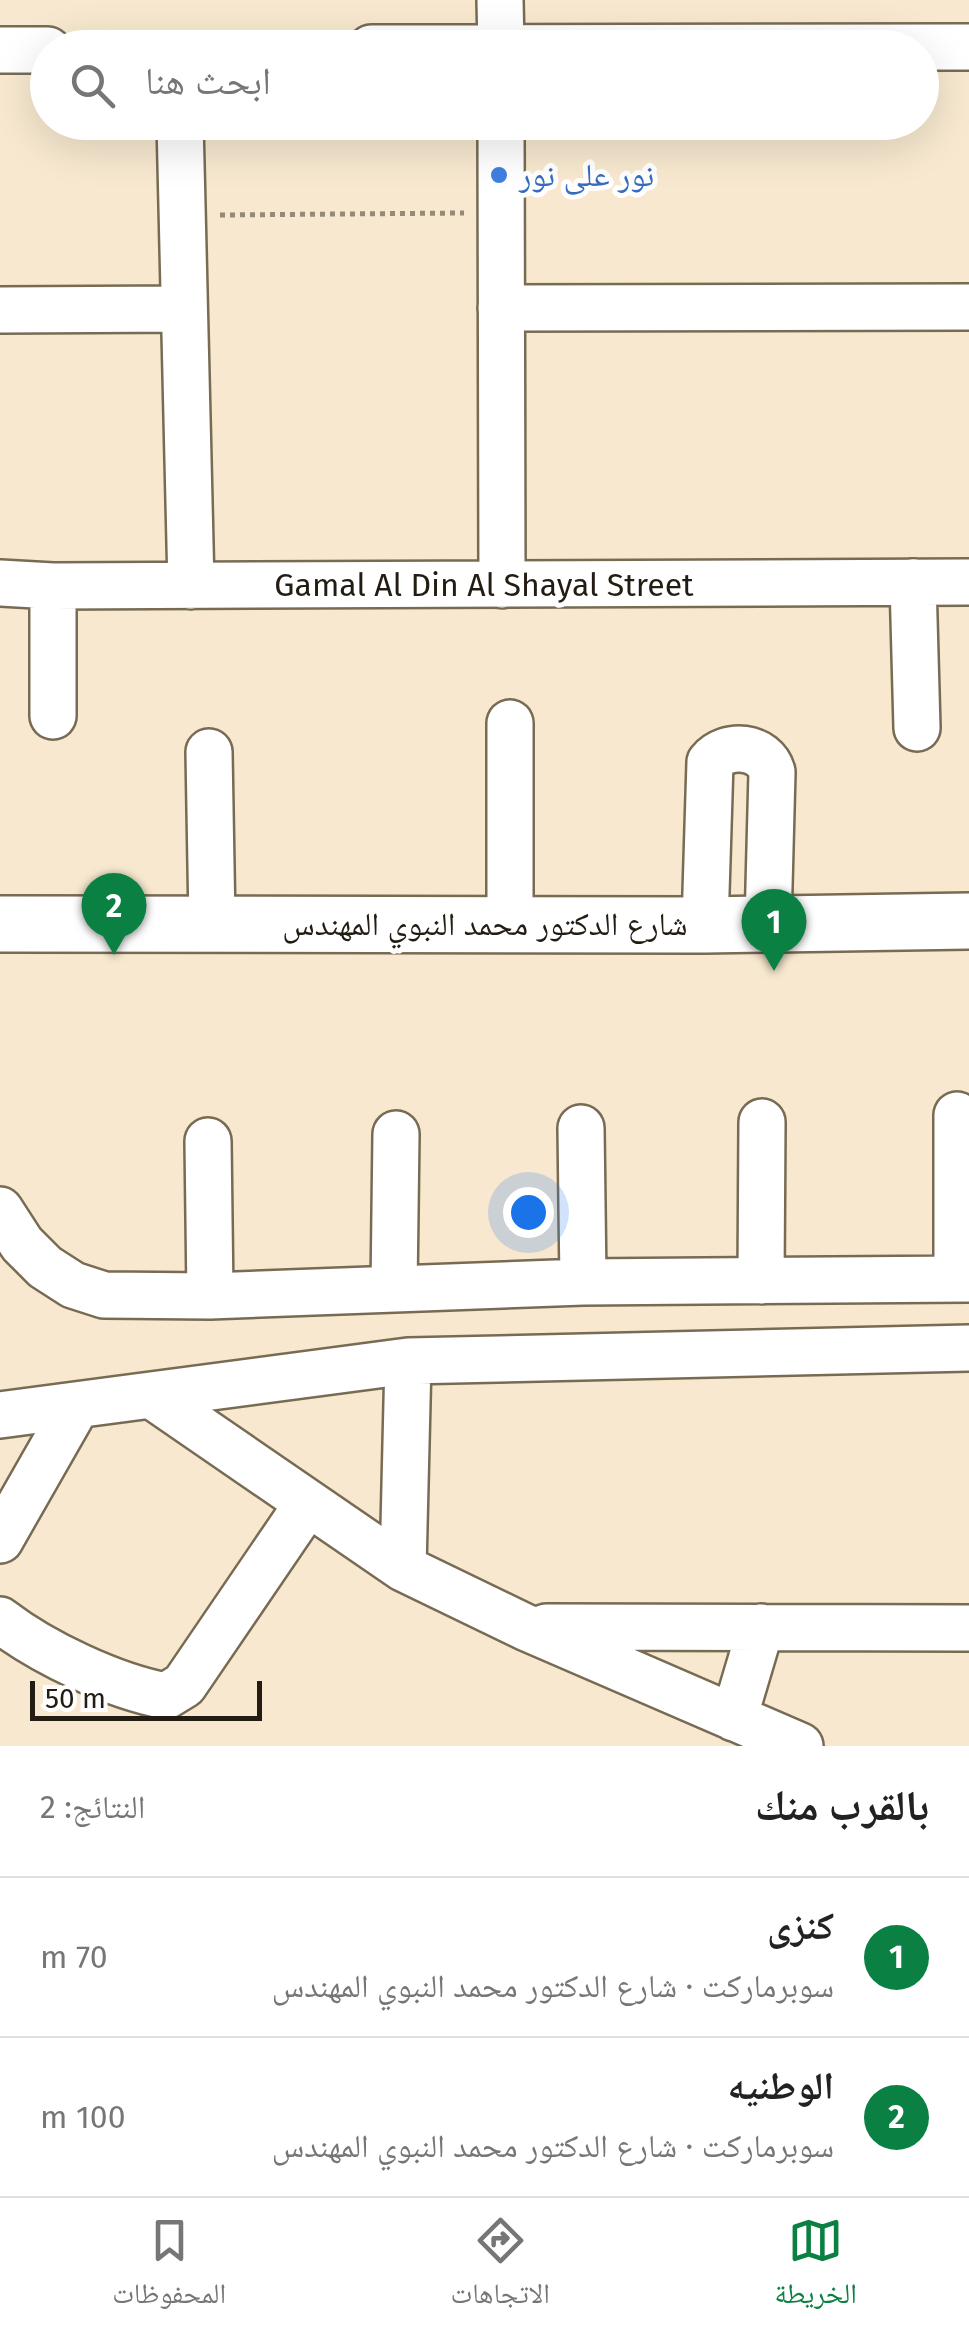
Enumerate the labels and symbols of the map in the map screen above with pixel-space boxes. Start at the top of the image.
place label: نور على نور [518,156,654,195]
marker: نور على نور [488,164,510,186]
street label: Gamal Al Din Al Shayal Street [274,566,694,604]
pin: 2 [82,872,146,955]
pin: 1 [742,888,806,971]
street label: شارع الدكتور محمد النبوي المهندس [282,905,688,949]
your location [503,1187,554,1238]
scale bar [30,1676,262,1720]

